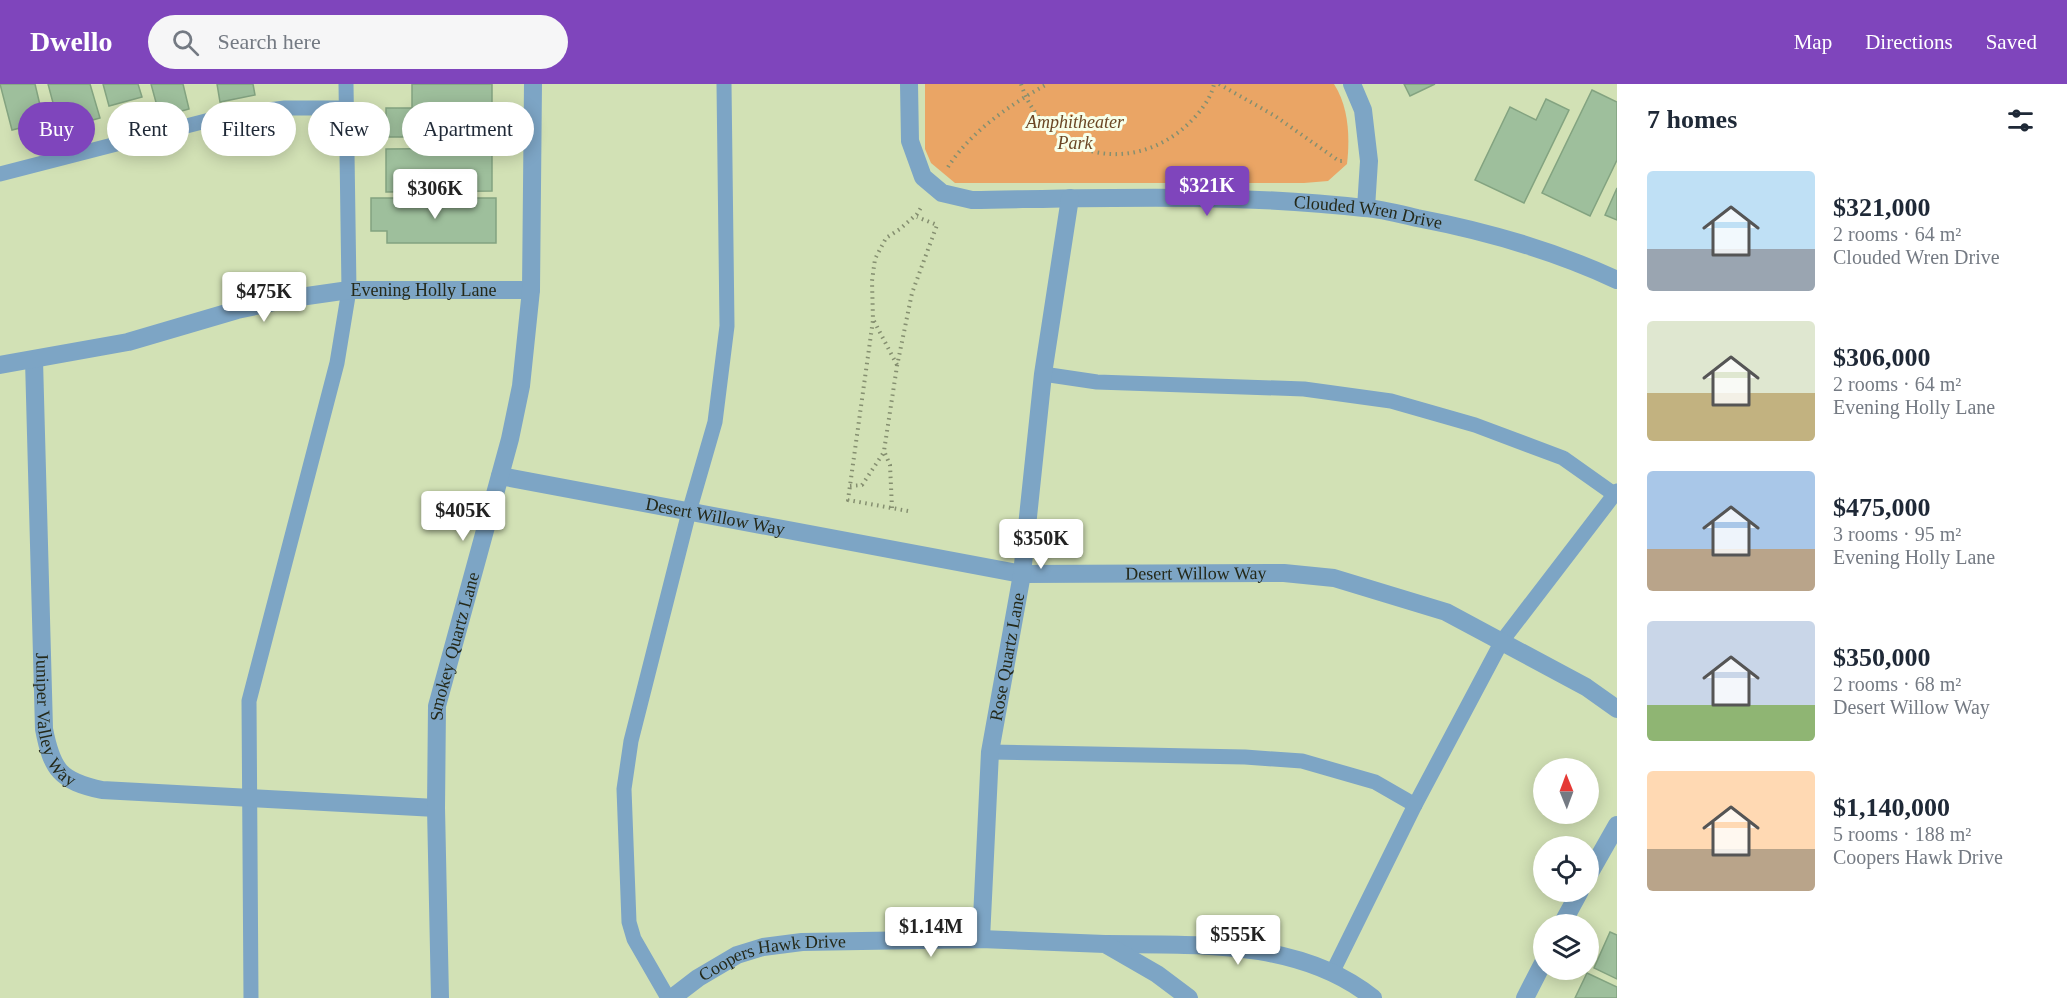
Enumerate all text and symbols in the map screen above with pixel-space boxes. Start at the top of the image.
search box [148,15,568,69]
text: Dwello [30,26,112,57]
icon: search [169,26,202,59]
text: Search here [217,29,321,54]
text: Map [1794,30,1832,54]
text: Directions [1865,30,1953,54]
text: Saved [1986,30,2037,54]
chip: Buy [18,102,95,156]
chip: Rent [107,102,189,156]
chip: Filters [201,102,296,156]
chip: New [308,102,390,156]
chip: Apartment [402,102,534,156]
icon: filters [2004,104,2037,137]
text: 7 homes [1647,105,1737,134]
park label: Amphitheater Park [1025,112,1125,153]
pin: $321K [1165,166,1249,217]
pin: $306K [393,169,477,220]
text: $321K [1179,174,1235,196]
text: $306K [407,177,463,199]
street label: Clouded Wren Drive [1293,192,1444,233]
text: $321,000 [1833,193,1931,222]
icon: home [1695,195,1767,267]
text: 2 rooms · 64 m² [1833,223,1961,245]
text: Clouded Wren Drive [1833,246,2000,268]
pin: $475K [222,272,306,323]
text: $475K [236,280,292,302]
street label: Evening Holly Lane [350,280,497,300]
text: $306,000 [1833,343,1931,372]
icon: home [1695,345,1767,417]
text: 2 rooms · 64 m² [1833,373,1961,395]
text: Evening Holly Lane [1833,396,1995,418]
pin: $405K [421,491,505,542]
text: $475,000 [1833,493,1931,522]
street label: Desert Willow Way [644,494,787,539]
icon: home [1695,495,1767,567]
text: $405K [435,499,491,521]
pin: $350K [999,519,1083,570]
text: 3 rooms · 95 m² [1833,523,1961,545]
text: $350K [1013,527,1069,549]
text: Evening Holly Lane [1833,546,1995,568]
street label: Desert Willow Way [1125,563,1267,584]
street label: Smokey Quartz Lane [426,570,483,721]
street label: Rose Quartz Lane [986,591,1028,723]
text: $350,000 [1833,643,1931,672]
icon: home [1695,645,1767,717]
street label: Juniper Valley Way [32,653,79,791]
text: 2 rooms · 68 m² [1833,673,1961,695]
text: Desert Willow Way [1833,696,1990,718]
north arrow [1533,758,1599,824]
map controls [1533,758,1599,980]
text: $1,140,000 [1833,793,1950,822]
icon: home [1695,795,1767,867]
text: 5 rooms · 188 m² [1833,823,1971,845]
button: locate [1533,836,1599,902]
text: Coopers Hawk Drive [1833,846,2003,868]
pin: $1.14M [882,907,980,958]
button: layers [1533,914,1599,980]
text: $1.14M [899,915,963,937]
pin: $555K [1196,915,1280,966]
text: $555K [1210,923,1266,945]
street label: Coopers Hawk Drive [695,931,846,985]

